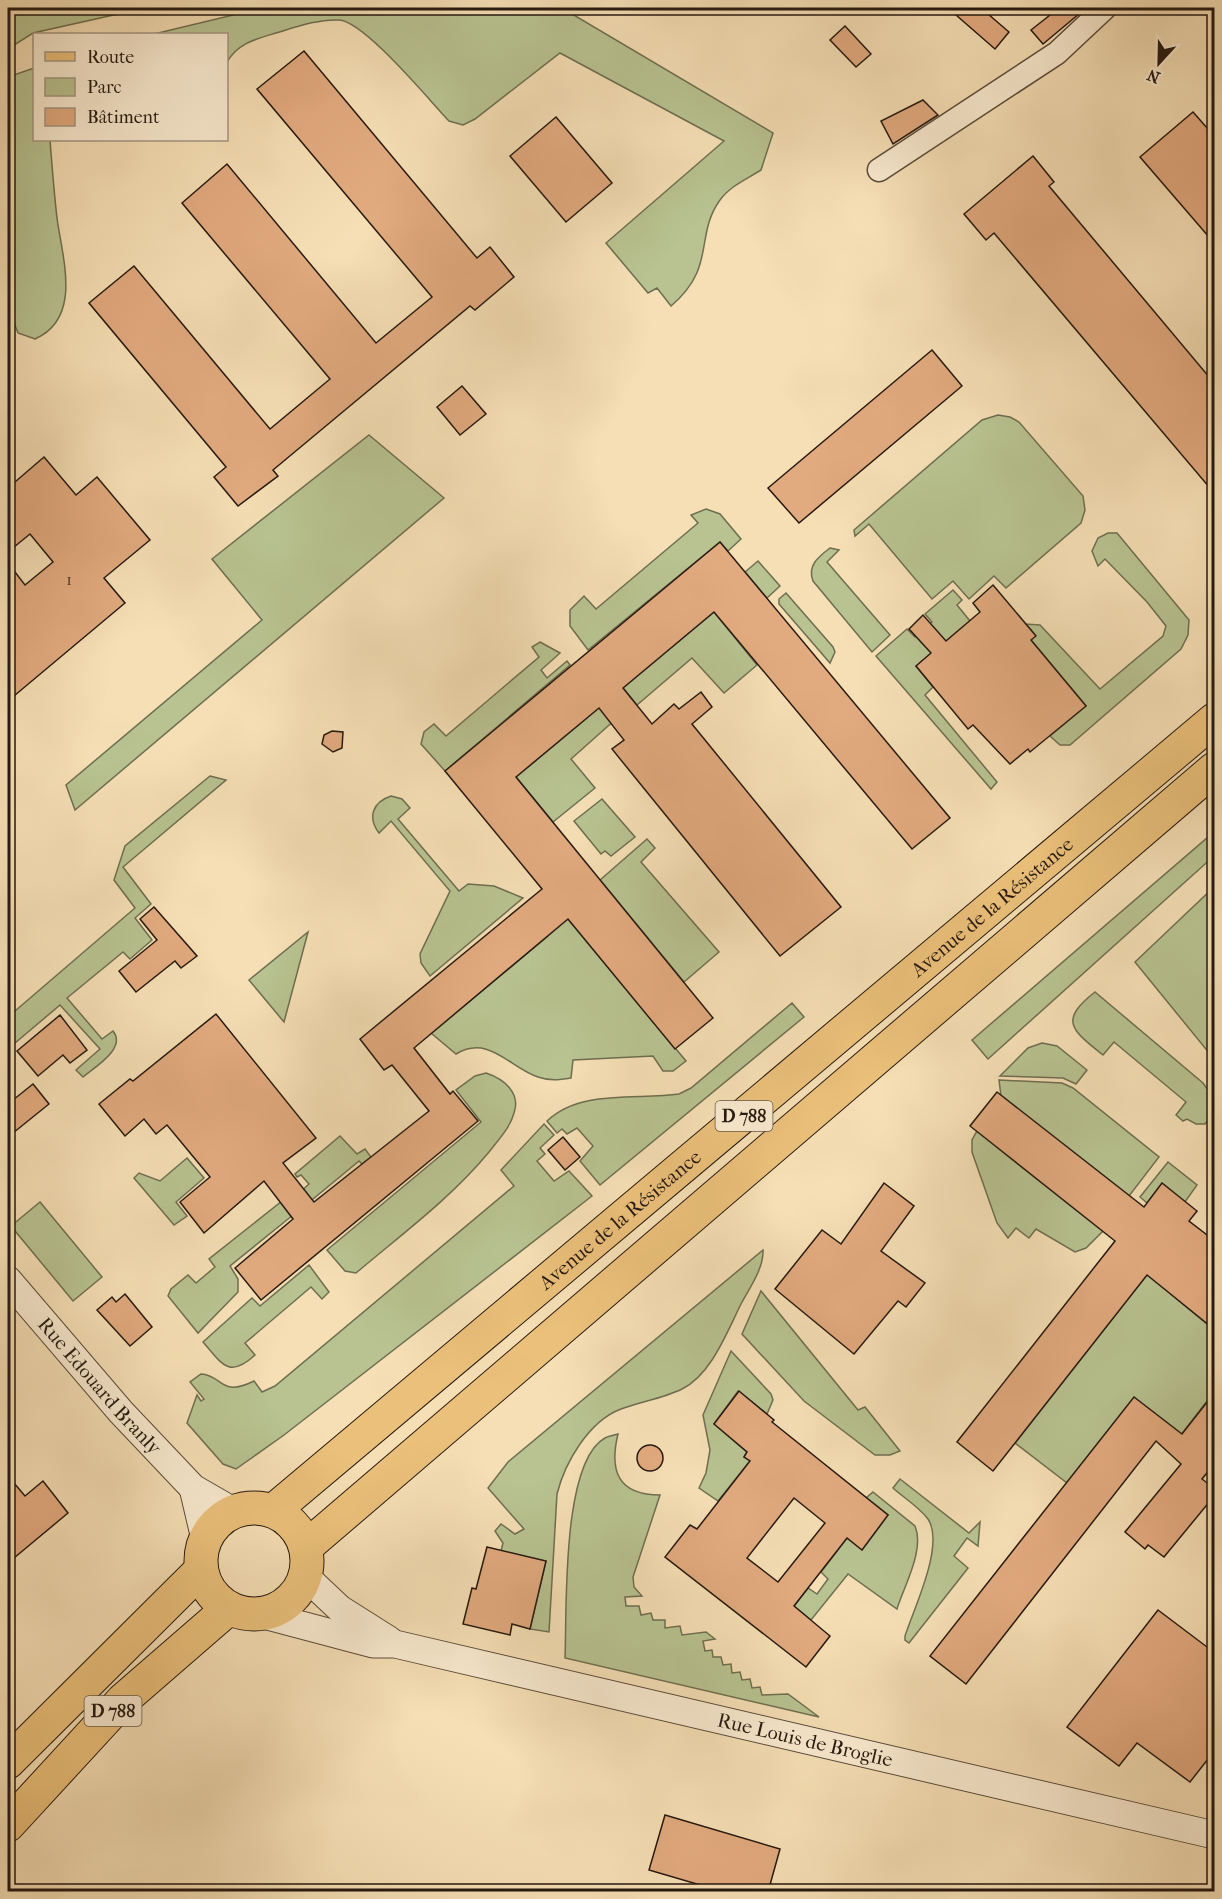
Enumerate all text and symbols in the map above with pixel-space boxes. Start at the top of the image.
legend [33,33,228,141]
north arrow [1129,33,1189,93]
text: Route [87,47,134,68]
text: N [1144,65,1163,88]
text: Parc [87,77,122,98]
text: Bâtiment [87,107,160,128]
house number: 1 [66,570,72,589]
street label: Avenue de la Résistance [906,832,1078,982]
road number: D 788 [716,1101,772,1131]
street label: Avenue de la Résistance [534,1145,706,1295]
street label: Rue Edouard Branly [33,1313,167,1460]
road number: D 788 [84,1696,142,1726]
street label: Rue Louis de Broglie [715,1709,895,1772]

